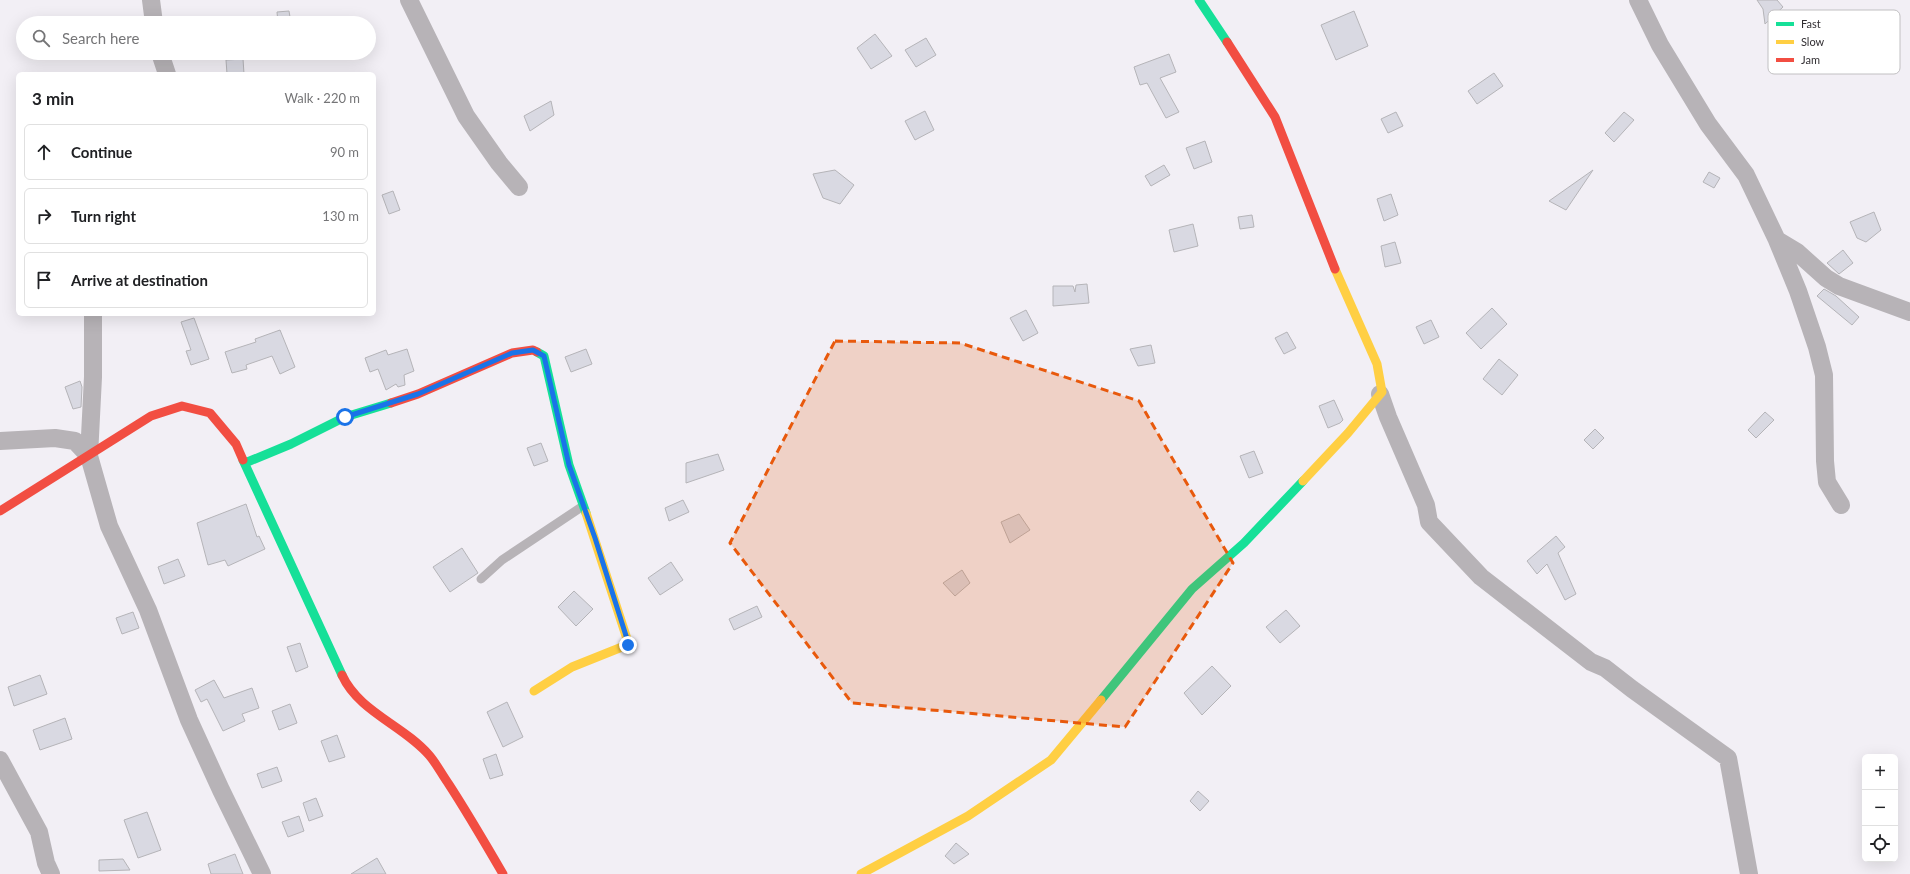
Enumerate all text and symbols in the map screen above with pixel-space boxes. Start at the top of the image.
legend [1768,10,1900,74]
search box [16,16,376,60]
text: Fast [1801,17,1821,30]
icon: search [30,27,52,49]
text: Search here [62,29,139,47]
text: Slow [1801,35,1825,48]
text: Jam [1801,53,1820,66]
text: 3 min [32,88,74,109]
text: Walk · 220 m [284,90,360,106]
icon: ahead [33,141,55,163]
text: Continue [71,143,132,161]
text: 90 m [330,144,359,160]
icon: right [33,205,55,227]
text: Turn right [71,207,136,225]
text: 130 m [322,208,359,224]
icon: arrive [33,269,55,291]
text: Arrive at destination [71,271,208,289]
route start [336,408,354,426]
route end [619,636,637,654]
map controls [1862,754,1898,862]
button: + [1862,754,1898,790]
button: − [1862,790,1898,826]
button: locate [1862,826,1898,862]

